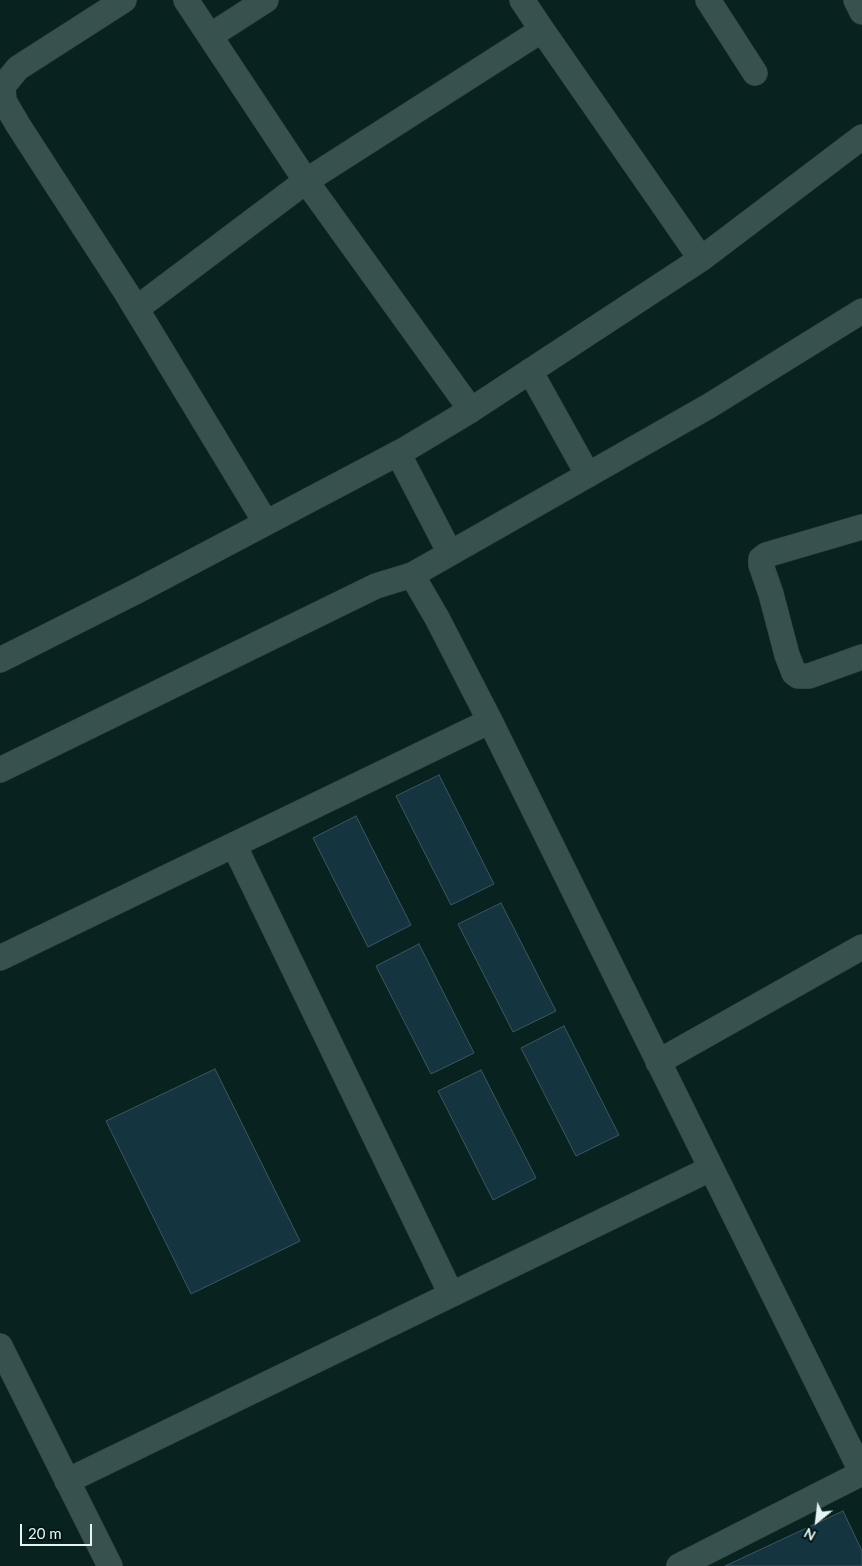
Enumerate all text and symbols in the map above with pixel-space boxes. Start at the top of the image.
north arrow [792,1496,842,1546]
scale bar [22,1514,95,1546]
text: 20 m [28,1524,62,1542]
text: N [801,1525,818,1545]

